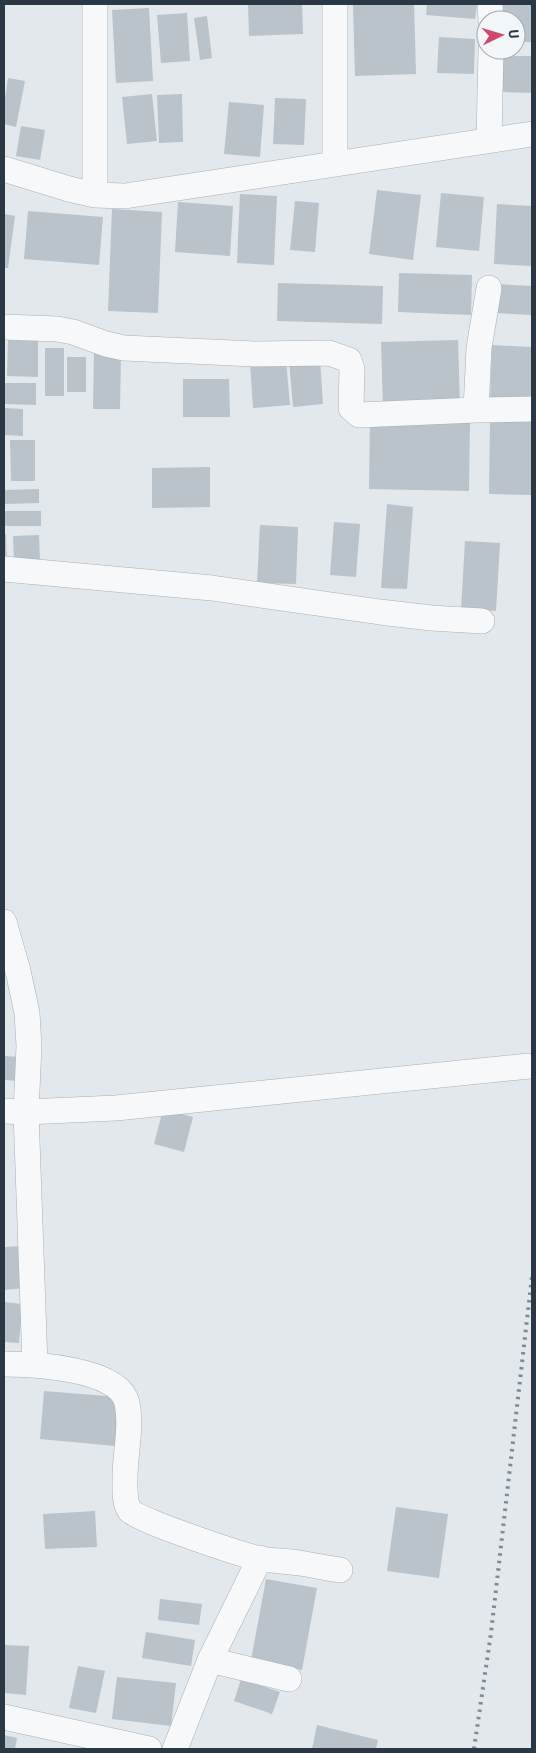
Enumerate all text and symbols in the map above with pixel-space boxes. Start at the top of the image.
north arrow [476,10,526,60]
text: U [506,29,523,39]

